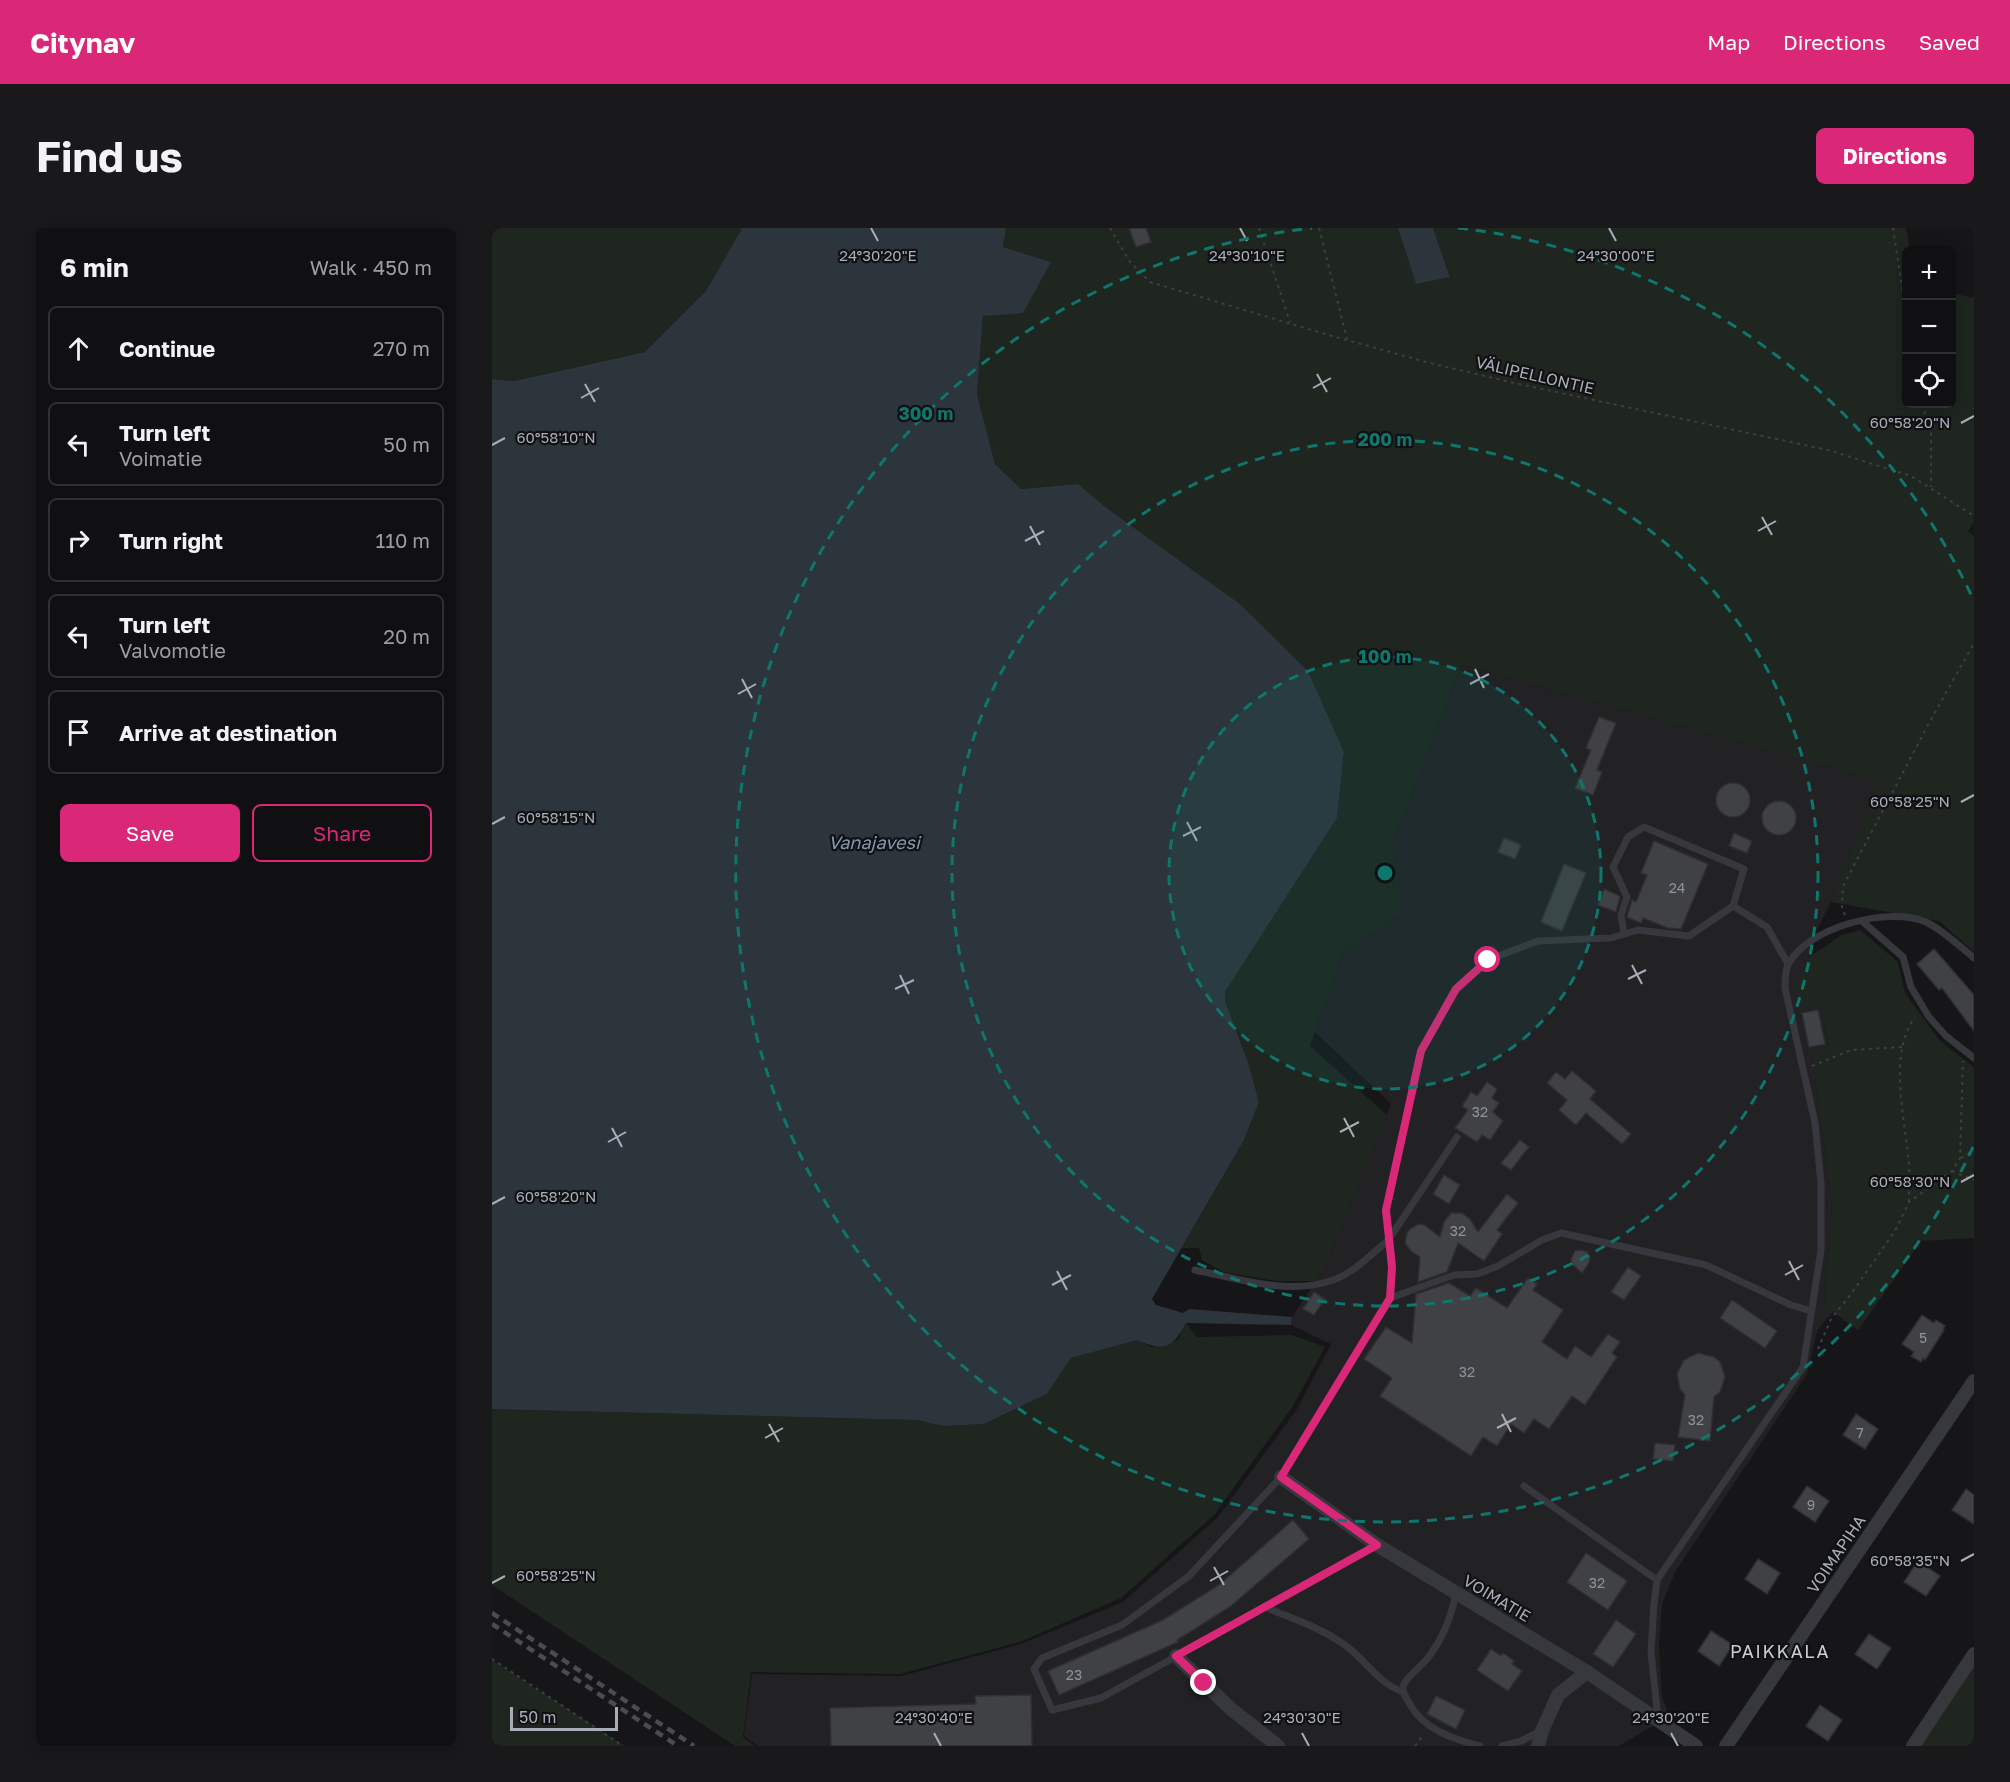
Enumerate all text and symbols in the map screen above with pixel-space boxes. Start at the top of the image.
text: Citynav [30,26,135,59]
text: Map [1707,29,1750,55]
text: Directions [1783,29,1886,55]
text: Saved [1919,29,1980,55]
button: Directions [1816,128,1974,184]
text: Find us [36,131,183,181]
text: 24°30'20"E [839,246,917,264]
text: 24°30'10"E [1209,246,1285,264]
text: 24°30'00"E [1577,246,1655,264]
map controls [1902,246,1956,408]
button: + [1902,246,1956,300]
text: 6 min [60,252,129,283]
text: Walk · 450 m [310,255,432,279]
button: − [1902,300,1956,354]
icon: ahead [62,332,95,365]
text: Continue [119,335,215,362]
text: 270 m [373,336,430,360]
street label: VÄLIPELLONTIE [1474,352,1596,398]
button: locate [1902,354,1956,408]
text: 300 m [899,402,953,424]
text: 60°58'20"N [1870,413,1950,431]
text: Turn left [119,419,210,446]
icon: left [62,428,95,461]
text: 60°58'10"N [516,428,596,446]
text: 200 m [1358,428,1412,450]
text: 50 m [383,432,430,456]
text: Voimatie [119,446,202,470]
icon: right [62,524,95,557]
text: Turn right [119,527,223,554]
text: 110 m [376,528,430,552]
text: Turn left [119,611,210,638]
icon: left [62,620,95,653]
text: 20 m [383,624,430,648]
text: Valvomotie [119,638,226,662]
text: 100 m [1359,645,1411,667]
icon: arrive [62,716,95,749]
text: Arrive at destination [119,719,337,746]
text: 60°58'25"N [1870,792,1950,810]
button: Save [60,804,240,862]
button: Share [252,804,432,862]
text: 60°58'15"N [517,808,595,826]
water label: Vanajavesi [828,831,922,853]
centre of rings [1375,863,1395,883]
house number: 24 [1669,879,1685,896]
route start [1474,946,1500,972]
house number: 32 [1472,1103,1488,1120]
text: 60°58'30"N [1870,1172,1950,1190]
text: 60°58'20"N [516,1187,596,1205]
house number: 32 [1450,1222,1466,1239]
house number: 5 [1919,1329,1927,1346]
house number: 32 [1459,1363,1475,1380]
house number: 32 [1688,1411,1704,1428]
house number: 7 [1856,1424,1864,1441]
house number: 9 [1807,1496,1815,1513]
street label: VOIMAPIHA [1803,1511,1870,1597]
text: 60°58'35"N [1870,1551,1950,1569]
text: 60°58'25"N [516,1566,596,1584]
street label: VOIMATIE [1460,1570,1534,1626]
house number: 32 [1589,1574,1605,1591]
district label: PAIKKALA [1730,1640,1830,1662]
house number: 23 [1066,1666,1082,1683]
route end [1190,1669,1216,1695]
scale bar [510,1704,618,1732]
text: 50 m [519,1707,556,1727]
text: 24°30'40"E [895,1708,973,1726]
text: 24°30'30"E [1263,1708,1341,1726]
text: 24°30'20"E [1632,1708,1710,1726]

